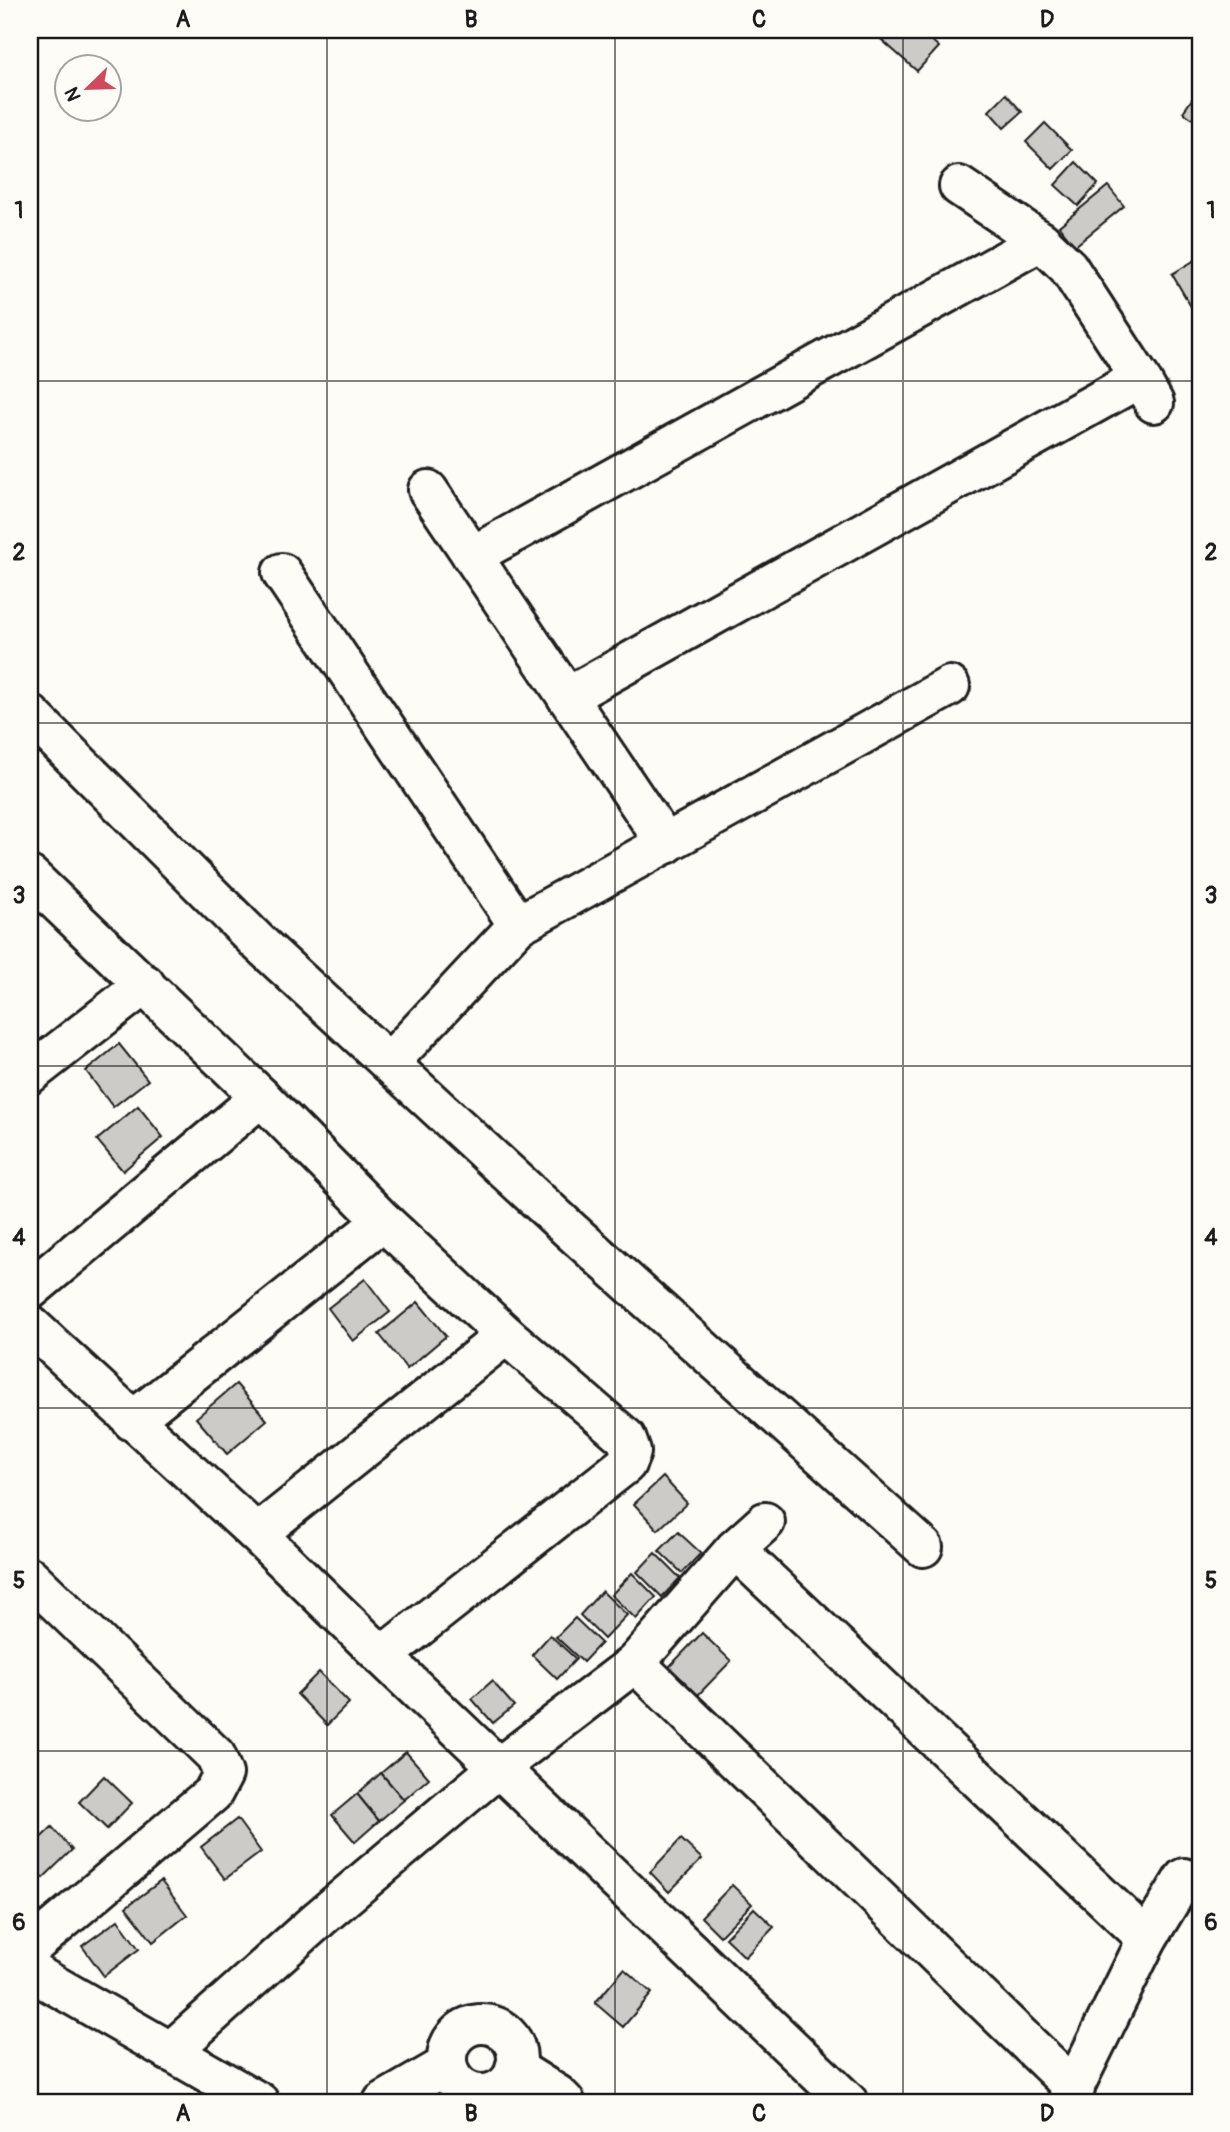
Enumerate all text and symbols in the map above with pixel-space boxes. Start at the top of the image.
text: A [176,5,191,34]
text: B [464,5,478,34]
text: C [752,5,766,34]
text: D [1040,5,1054,34]
north arrow [52,52,122,122]
text: N [60,84,87,105]
text: 1 [15,196,24,225]
text: 1 [1207,196,1216,225]
text: 2 [13,538,26,567]
text: 2 [1205,538,1218,567]
text: 3 [13,881,25,910]
text: 3 [1205,881,1217,910]
text: 4 [12,1223,26,1252]
text: 4 [1204,1223,1218,1252]
text: 5 [13,1566,25,1595]
text: 5 [1205,1566,1217,1595]
text: 6 [12,1908,26,1937]
text: 6 [1204,1908,1218,1937]
text: A [176,2099,191,2128]
text: B [464,2099,478,2128]
text: C [752,2099,766,2128]
text: D [1040,2099,1054,2128]

